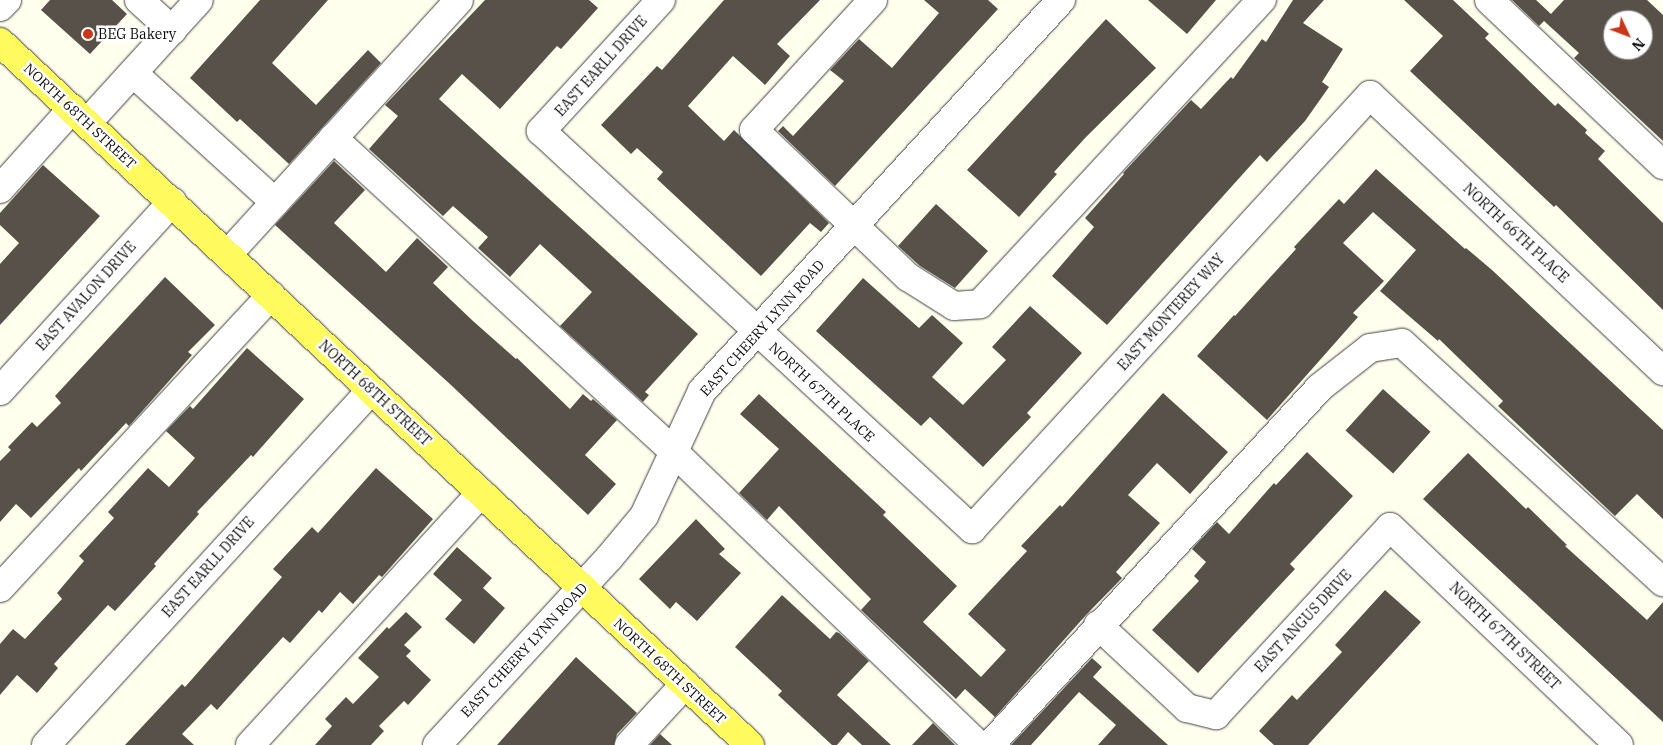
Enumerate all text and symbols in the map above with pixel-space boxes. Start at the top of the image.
north arrow [1603,10,1653,60]
street label: EAST EARLL DRIVE [552,12,650,120]
place label: BEG Bakery [98,26,176,42]
marker: BEG Bakery [82,28,94,40]
text: N [1628,34,1649,55]
street label: NORTH 68TH STREET [20,60,140,172]
street label: NORTH 66TH PLACE [1460,180,1572,286]
street label: EAST AVALON DRIVE [33,238,139,354]
street label: EAST MONTEREY WAY [1114,250,1228,374]
street label: EAST CHEERY LYNN ROAD [696,256,828,400]
street label: NORTH 68TH STREET [315,337,435,449]
street label: NORTH 67TH PLACE [766,339,878,445]
street label: EAST EARLL DRIVE [159,513,257,621]
street label: EAST ANGUS DRIVE [1251,566,1355,676]
street label: EAST CHEERY LYNN ROAD [457,579,591,721]
street label: NORTH 67TH STREET [1446,579,1564,693]
street label: NORTH 68TH STREET [610,615,730,727]

